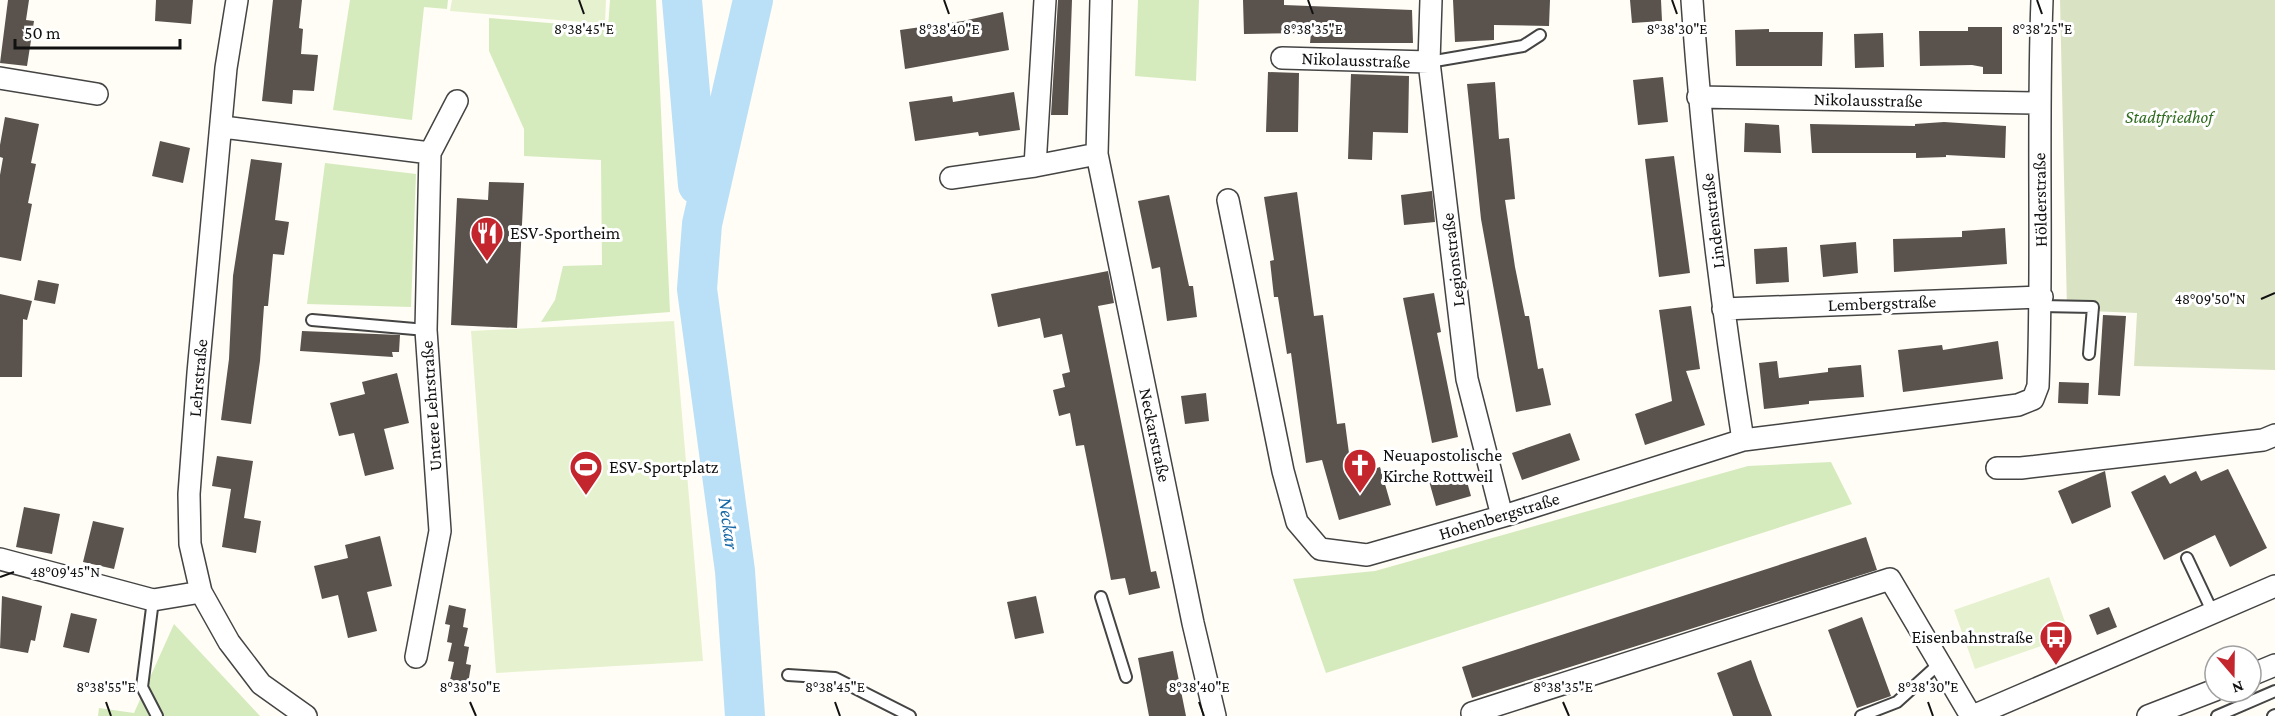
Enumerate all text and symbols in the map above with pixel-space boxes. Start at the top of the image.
scale bar [15,12,180,50]
text: 8°38'45"E [554,21,614,37]
text: 8°38'40"E [918,21,980,37]
text: 8°38'35"E [1283,21,1343,37]
text: 8°38'30"E [1646,21,1708,37]
text: 8°38'25"E [2012,21,2072,37]
text: 50 m [24,23,61,43]
street label: Nikolausstraße [1301,48,1411,72]
street label: Nikolausstraße [1813,89,1923,111]
park label: Stadtfriedhof [2125,107,2215,127]
street label: Hölderstraße [2029,153,2051,247]
street label: Lindenstraße [1697,172,1729,270]
street label: Legionstraße [1437,212,1469,308]
restaurant icon: ESV-Sportheim [469,215,505,262]
place label: ESV-Sportheim [510,223,621,243]
street label: Lembergstraße [1827,291,1937,315]
text: 48°09'50"N [2174,291,2246,307]
street label: Lehrstraße [185,338,211,418]
street label: Untere Lehrstraße [416,340,446,472]
street label: Neckarstraße [1135,386,1175,484]
place label: Neuapostolische Kirche Rottweil [1383,445,1502,486]
church icon: Neuapostolische Kirche Rottweil [1342,447,1378,494]
sports icon: ESV-Sportplatz [568,449,604,496]
place label: ESV-Sportplatz [609,457,719,477]
street label: Hohenbergstraße [1436,488,1562,544]
water label: Neckar [714,495,744,552]
text: 48°09'45"N [30,564,100,580]
bus stop icon: Eisenbahnstraße [2038,619,2074,666]
place label: Eisenbahnstraße [1912,627,2033,647]
north arrow [2203,644,2263,704]
text: N [2230,678,2246,698]
text: 8°38'55"E [76,679,136,695]
text: 8°38'50"E [440,679,500,695]
text: 8°38'45"E [805,679,865,695]
text: 8°38'40"E [1168,679,1230,695]
text: 8°38'35"E [1533,679,1593,695]
text: 8°38'30"E [1897,679,1959,695]

